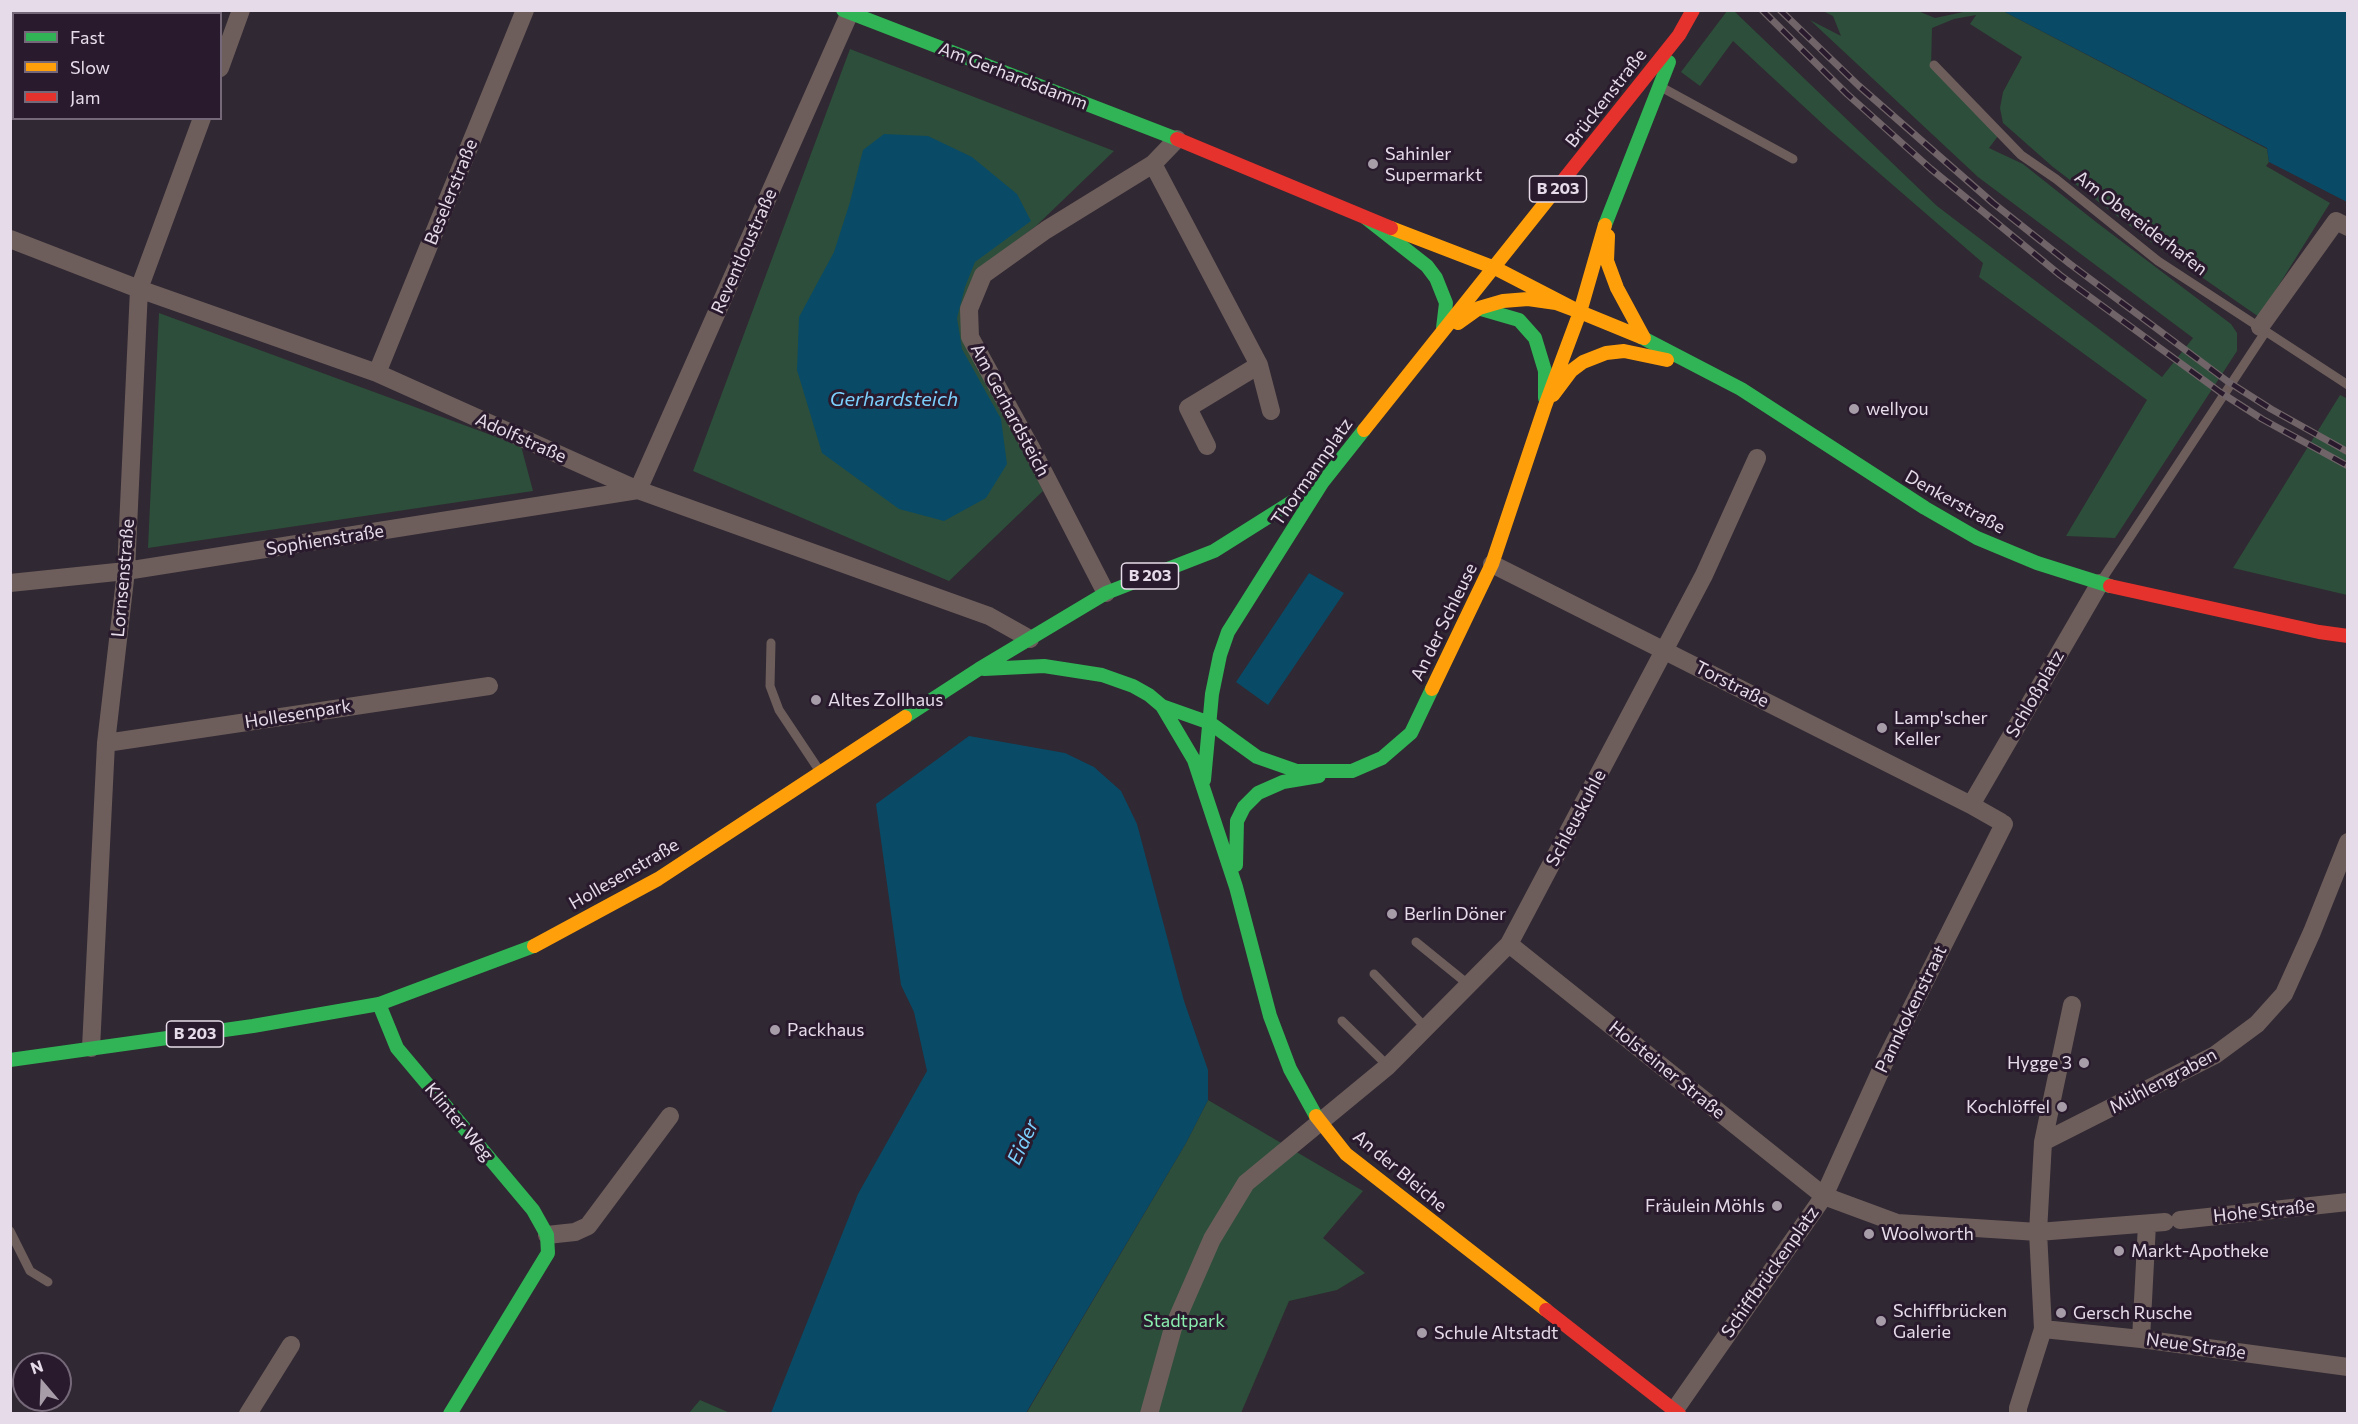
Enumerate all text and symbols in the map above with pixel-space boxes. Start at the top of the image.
legend [12,12,222,120]
text: Fast [70,26,105,48]
street label: Am Gerhardsdamm [935,38,1091,114]
street label: Brückenstraße [1561,44,1651,152]
text: Slow [70,56,110,78]
text: Jam [70,86,100,108]
street label: Beselerstraße [420,136,482,248]
place label: Sahinler Supermarkt [1385,143,1482,186]
marker: Sahinler Supermarkt [1366,157,1380,171]
street label: Am Obereiderhafen [2070,166,2212,280]
road number: B 203 [1530,176,1586,202]
street label: Reventloustraße [707,185,781,317]
street label: Am Gerhardsteich [966,340,1054,480]
water label: Gerhardsteich [830,387,958,411]
place label: wellyou [1866,398,1929,420]
marker: wellyou [1847,402,1861,416]
street label: Adolfstraße [472,408,570,468]
street label: Thormannplatz [1267,414,1357,530]
street label: Denkerstraße [1901,466,2009,538]
street label: Lornsenstraße [107,518,139,638]
street label: Sophienstraße [265,520,385,560]
street label: An der Schleuse [1406,560,1482,684]
road number: B 203 [1122,563,1178,589]
street label: Schloßplatz [2001,647,2069,741]
street label: Torstraße [1691,656,1773,712]
place label: Altes Zollhaus [828,689,943,711]
marker: Altes Zollhaus [809,693,823,707]
street label: Hollesenpark [243,695,353,733]
place label: Lamp'scher Keller [1894,707,1988,750]
marker: Lamp'scher Keller [1875,721,1889,735]
street label: Schleuskuhle [1542,766,1610,870]
street label: Hollesenstraße [565,834,683,914]
place label: Berlin Döner [1404,903,1506,925]
marker: Berlin Döner [1385,907,1399,921]
street label: Pannkokenstraat [1871,942,1951,1076]
street label: Holsteiner Straße [1604,1016,1730,1124]
place label: Packhaus [787,1019,864,1041]
road number: B 203 [166,1021,224,1047]
marker: Packhaus [768,1023,782,1037]
street label: Mühlengraben [2106,1044,2220,1118]
place label: Hygge 3 [2007,1052,2072,1074]
marker: Hygge 3 [2077,1056,2091,1070]
street label: Klinter Weg [420,1079,498,1165]
place label: Kochlöffel [1966,1096,2050,1118]
marker: Kochlöffel [2055,1100,2069,1114]
water label: Eider [1002,1116,1044,1168]
street label: An der Bleiche [1349,1126,1451,1216]
place label: Fräulein Möhls [1645,1195,1765,1217]
street label: Hohe Straße [2212,1195,2316,1227]
marker: Fräulein Möhls [1770,1199,1784,1213]
street label: Schiffbrückenplatz [1717,1202,1823,1342]
place label: Woolworth [1881,1223,1974,1245]
marker: Woolworth [1862,1227,1876,1241]
place label: Markt-Apotheke [2131,1240,2269,1262]
marker: Markt-Apotheke [2112,1244,2126,1258]
place label: Schiffbrücken Galerie [1893,1300,2007,1342]
place label: Gersch Rusche [2073,1302,2192,1324]
marker: Gersch Rusche [2054,1306,2068,1320]
park label: Stadtpark [1143,1310,1225,1332]
marker: Schiffbrücken Galerie [1874,1314,1888,1328]
place label: Schule Altstadt [1434,1322,1558,1344]
marker: Schule Altstadt [1415,1326,1429,1340]
street label: Neue Straße [2145,1328,2247,1364]
north arrow [12,1352,72,1412]
text: N [28,1355,45,1377]

